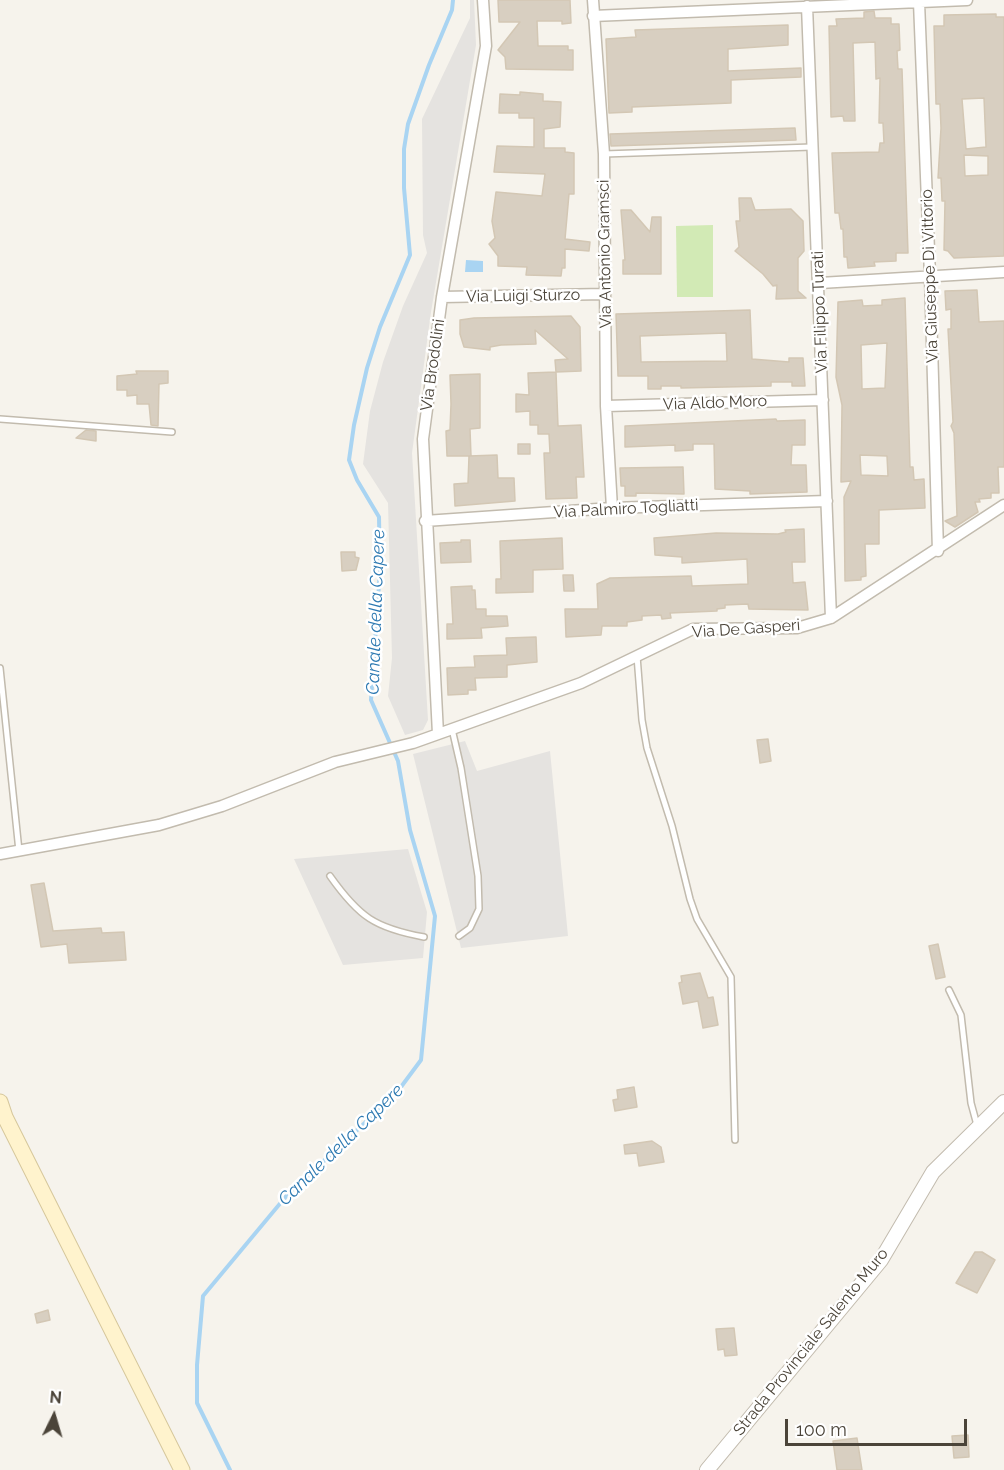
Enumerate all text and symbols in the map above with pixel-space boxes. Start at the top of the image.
street label: Via Antonio Gramsci [594,179,616,329]
street label: Via Giuseppe Di Vittorio [917,189,943,363]
street label: Via Filippo Turati [808,251,832,373]
street label: Via Luigi Sturzo [466,285,580,307]
street label: Via Brodolini [417,318,449,412]
street label: Via Aldo Moro [663,392,767,414]
street label: Via Palmiro Togliatti [553,496,699,522]
water label: Canale della Capere [362,529,390,695]
street label: Via De Gasperi [691,616,801,642]
water label: Canale della Capere [274,1080,408,1210]
street label: Strada Provinciale Salento Muro [729,1245,893,1439]
north arrow [24,1386,84,1446]
text: N [49,1388,63,1408]
scale bar [788,1407,970,1445]
text: 100 m [796,1419,847,1440]

